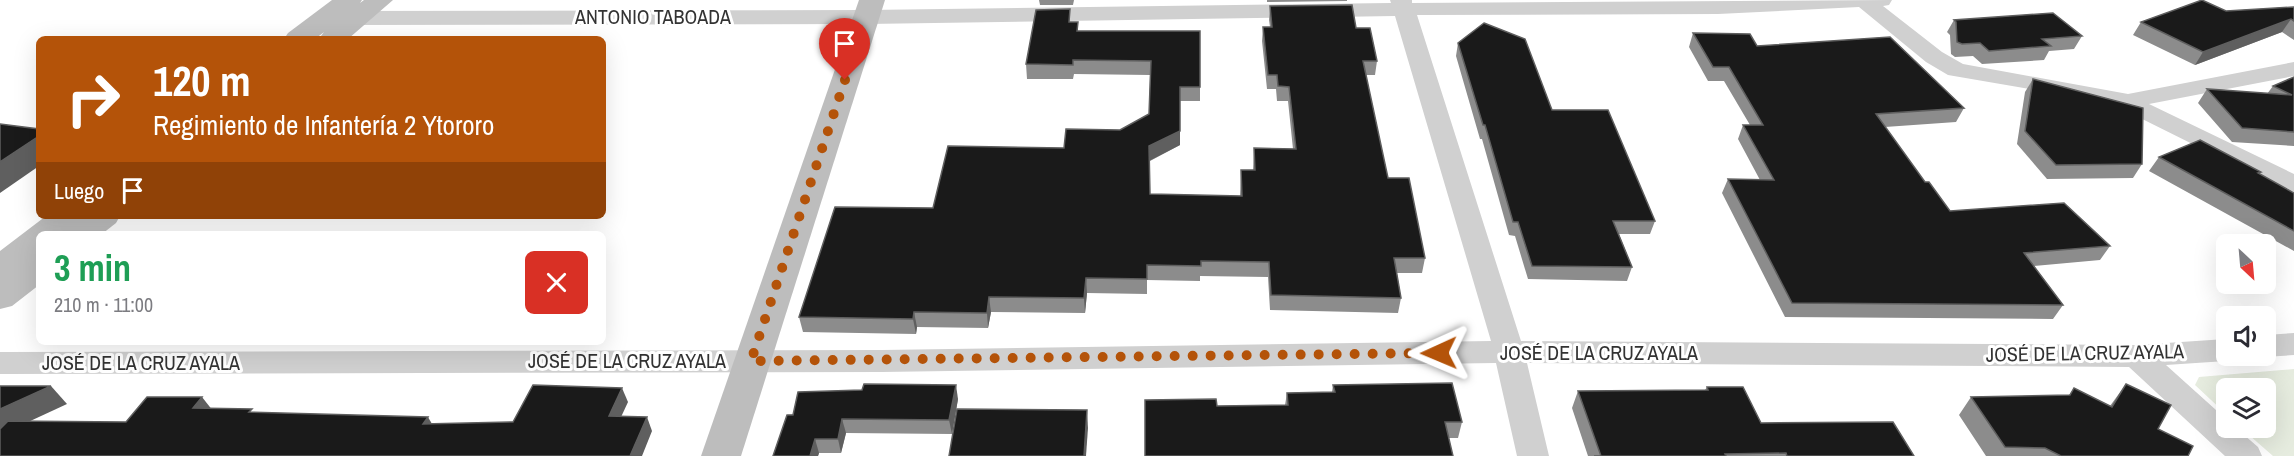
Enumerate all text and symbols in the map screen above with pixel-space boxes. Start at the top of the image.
street label: ANTONIO TABOADA [574,3,731,30]
pin [819,18,870,80]
icon: arrive [828,27,861,60]
text: 120 m [153,53,251,109]
icon: right [54,60,132,138]
text: Regimiento de Infantería 2 Ytororo [153,107,494,143]
icon: arrive [116,174,149,207]
text: Luego [54,176,104,206]
north arrow [2216,234,2276,294]
map controls [2216,234,2276,438]
text: 3 min [54,244,131,292]
button: close [525,251,588,314]
text: 210 m · 11:00 [54,291,153,318]
button: sound [2216,306,2276,366]
position arrow [1407,321,1471,385]
street label: JOSÉ DE LA CRUZ AYALA [1986,337,2184,368]
street label: JOSÉ DE LA CRUZ AYALA [1500,339,1698,366]
street label: JOSÉ DE LA CRUZ AYALA [528,347,726,374]
street label: JOSÉ DE LA CRUZ AYALA [42,349,240,376]
button: layers [2216,378,2276,438]

